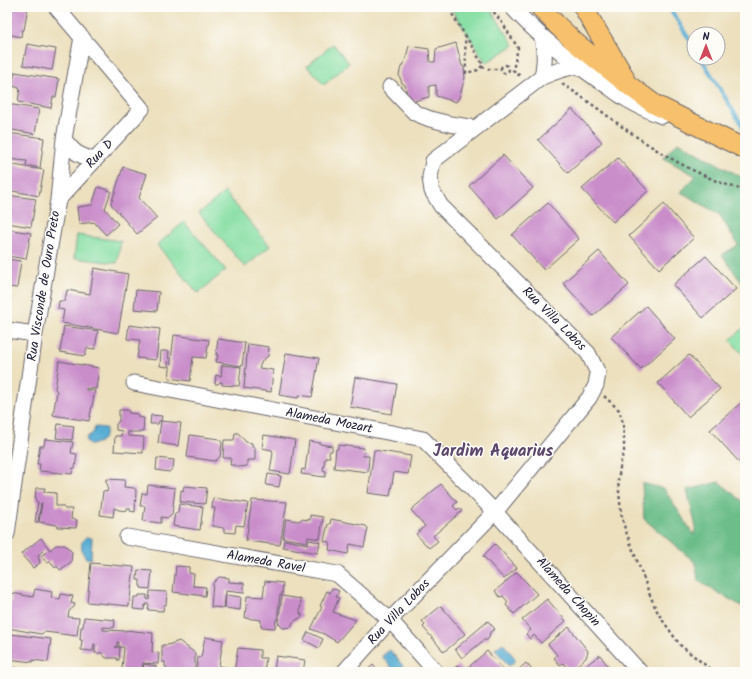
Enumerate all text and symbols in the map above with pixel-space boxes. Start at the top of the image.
north arrow [686,26,726,66]
text: N [703,28,710,46]
street label: Rua D [81,135,119,173]
street label: Rua Visconde de Ouro Preto [22,209,66,363]
street label: Rua Villa Lobos [517,282,591,356]
street label: Alameda Mozart [284,402,375,440]
district label: Jardim Aquarius [433,438,553,465]
street label: Alameda Ravel [225,545,307,579]
street label: Alameda Chopin [531,552,605,632]
street label: Rua Villa Lobos [363,574,436,650]

